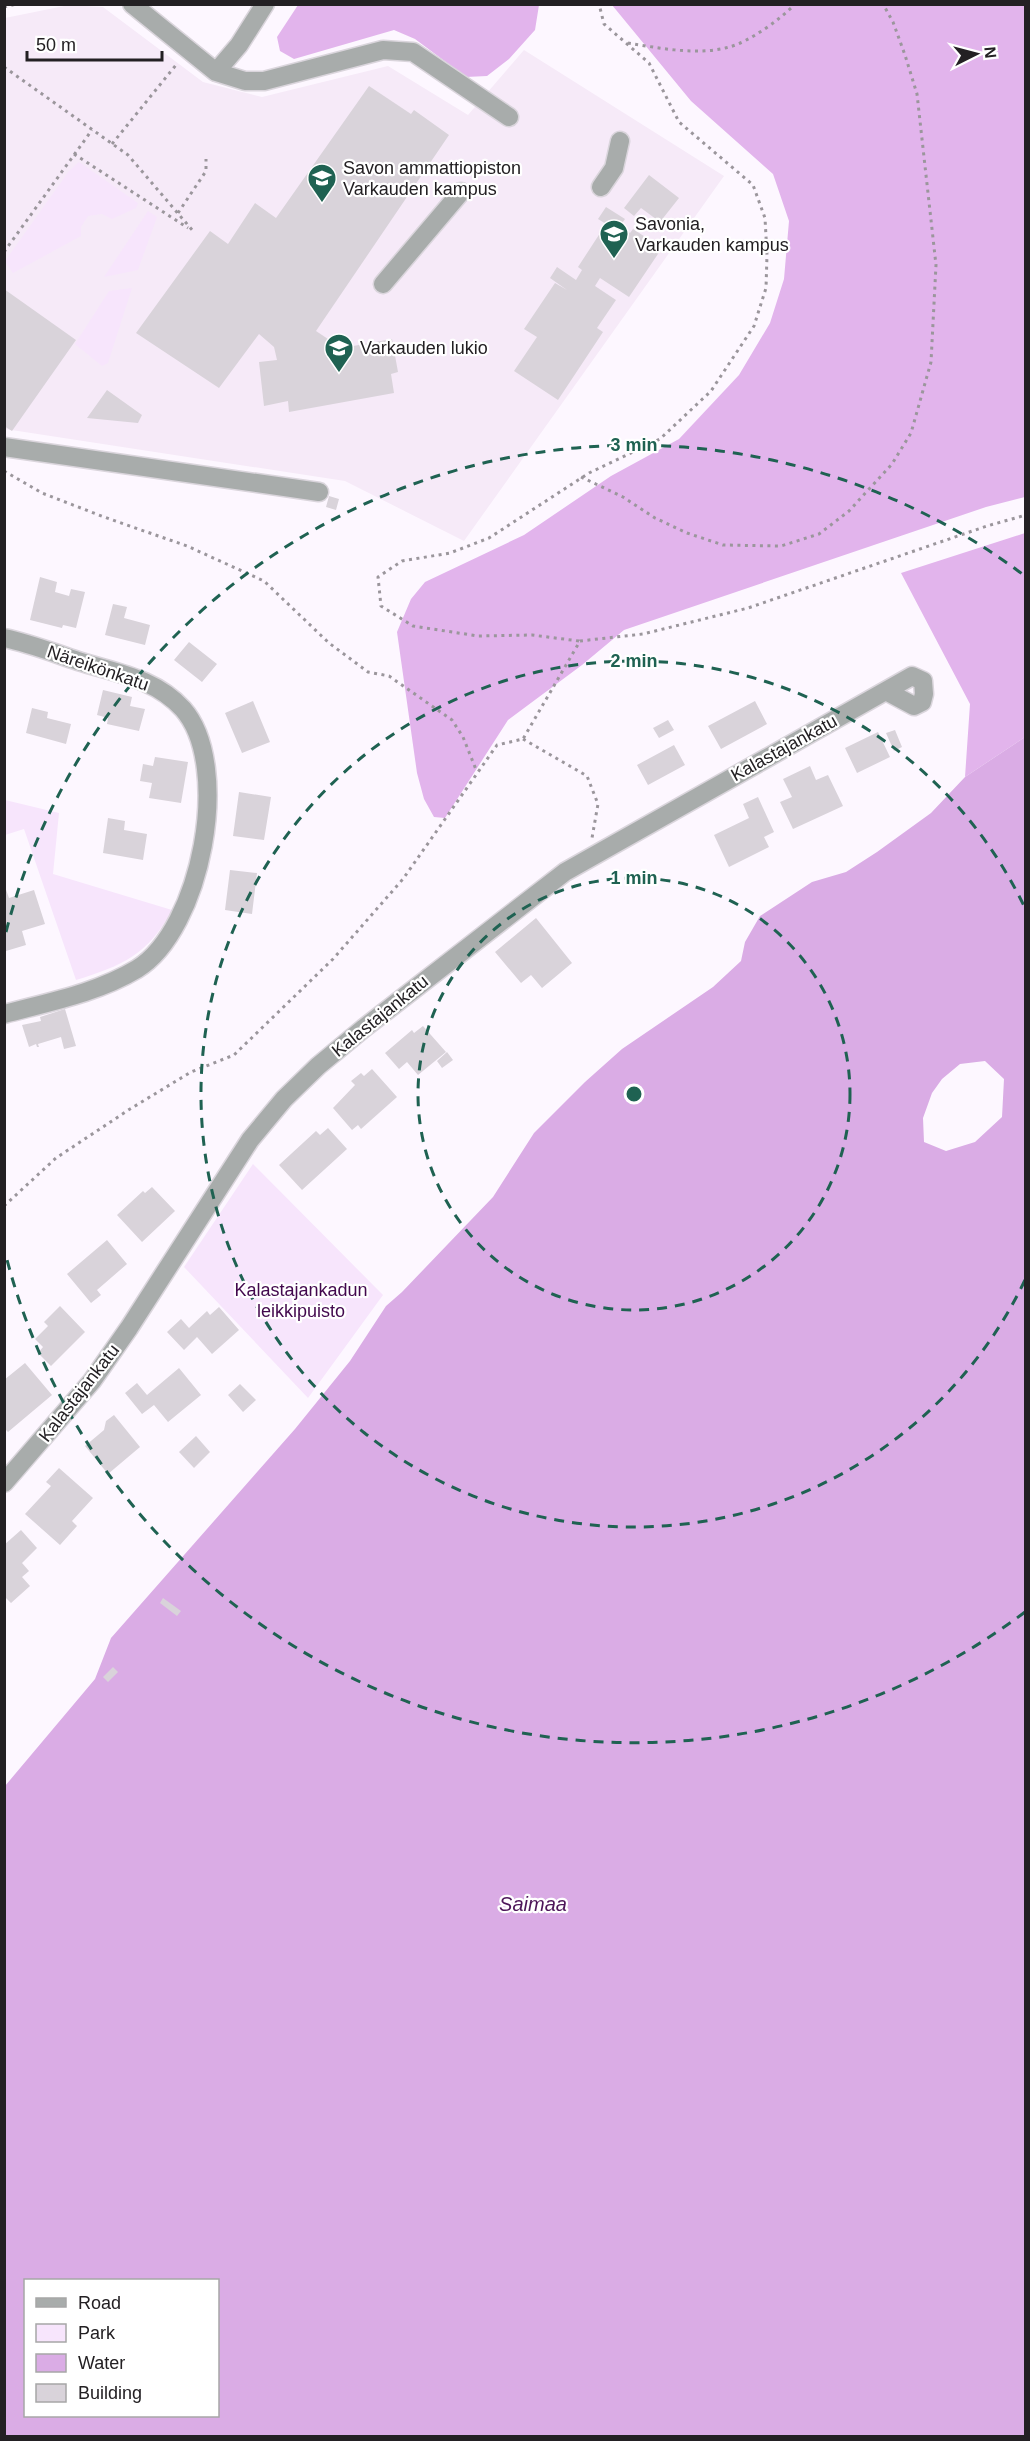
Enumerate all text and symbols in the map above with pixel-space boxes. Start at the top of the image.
scale bar [27,24,162,62]
north arrow [946,24,1006,84]
text: 50 m [36,35,76,55]
text: N [981,46,999,59]
place label: Savon ammattiopiston Varkauden kampus [343,158,521,199]
school or university icon: Savon ammattiopiston Varkauden kampus [306,162,338,204]
place label: Savonia, Varkauden kampus [635,214,789,255]
school or university icon: Savonia, Varkauden kampus [598,218,630,260]
school or university icon: Varkauden lukio [323,332,355,374]
place label: Varkauden lukio [360,338,488,358]
text: 3 min [610,435,658,455]
street label: Näreikönkatu [45,641,151,695]
text: 2 min [610,651,658,671]
street label: Kalastajankatu [728,711,840,785]
text: 1 min [610,868,658,888]
street label: Kalastajankatu [328,971,432,1061]
centre of rings [624,1084,644,1104]
park label: Kalastajankadun leikkipuisto [234,1280,368,1321]
street label: Kalastajankatu [35,1340,123,1446]
water label: Saimaa [499,1893,567,1915]
legend [24,2279,219,2417]
text: Road [78,2293,121,2313]
text: Park [78,2323,116,2343]
text: Water [78,2353,125,2373]
text: Building [78,2383,142,2403]

